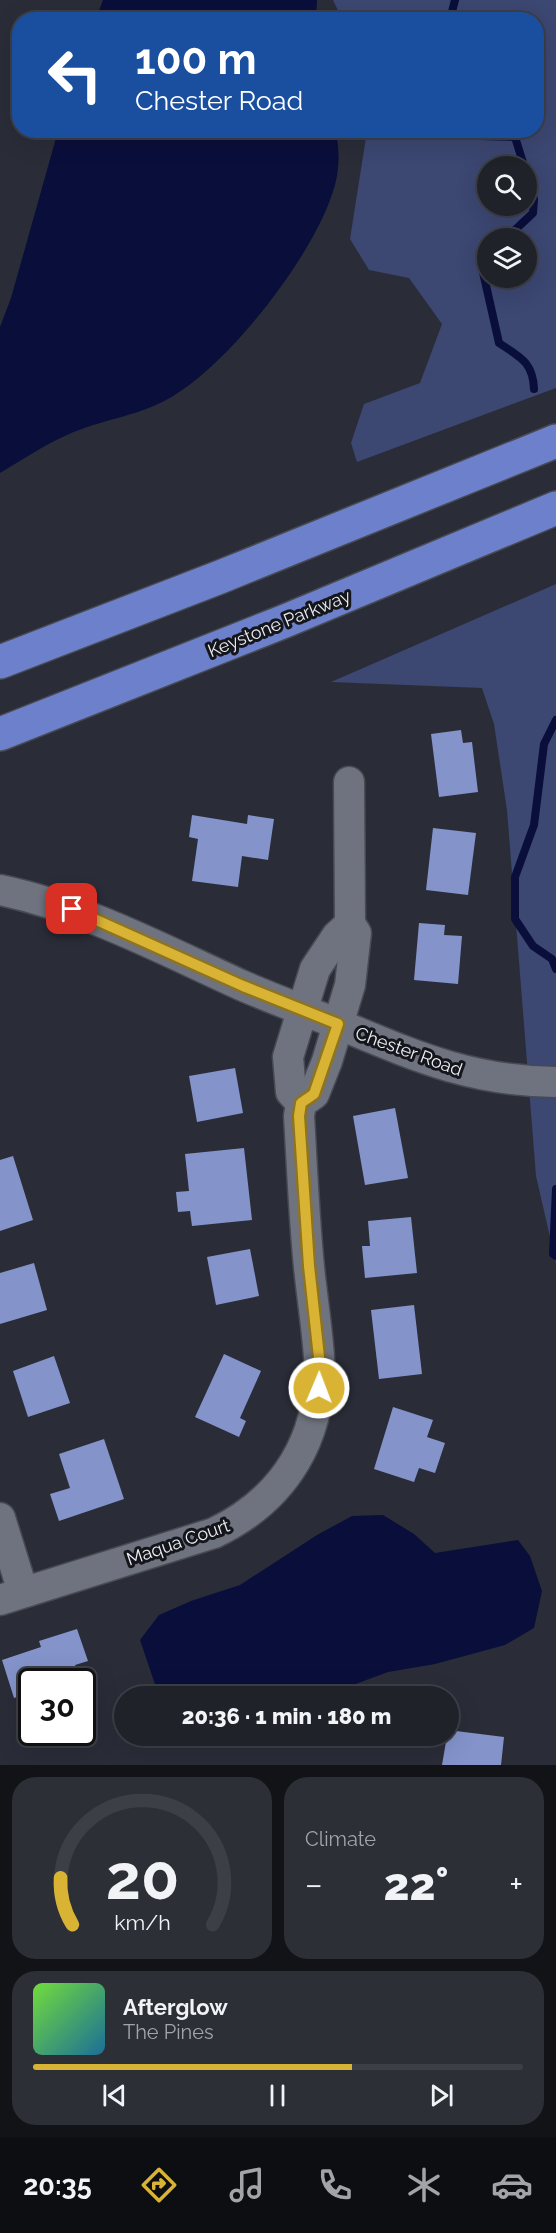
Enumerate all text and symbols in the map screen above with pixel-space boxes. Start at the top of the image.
text: 100 m [135,35,257,84]
icon: left [36,36,114,114]
text: Chester Road [135,85,303,116]
map controls [477,156,537,288]
button: search [477,156,537,216]
button: layers [477,228,537,288]
street label: Keystone Parkway [205,585,354,661]
pin [46,883,97,934]
icon: arrive [55,892,88,925]
street label: Chester Road [353,1022,465,1080]
position arrow [287,1356,351,1420]
street label: Maqua Court [124,1515,232,1569]
speed limit sign: 30 [18,1668,96,1746]
text: 20:36 · 1 min · 180 m [182,1703,391,1729]
text: Climate [305,1827,376,1851]
text: 20 [105,1840,179,1914]
text: 22° [383,1858,449,1911]
text: − [305,1865,323,1904]
text: + [509,1865,523,1904]
text: km/h [114,1910,170,1935]
text: Afterglow [123,1994,228,2020]
text: The Pines [123,2020,214,2044]
icon: previous [98,2079,131,2112]
icon: pause [261,2079,294,2112]
icon: next [425,2079,458,2112]
icon: directions [138,2164,180,2206]
icon: music [226,2164,268,2206]
icon: phone [314,2164,356,2206]
icon: climate [403,2164,445,2206]
icon: car [491,2164,533,2206]
text: 20:35 [23,2170,92,2201]

